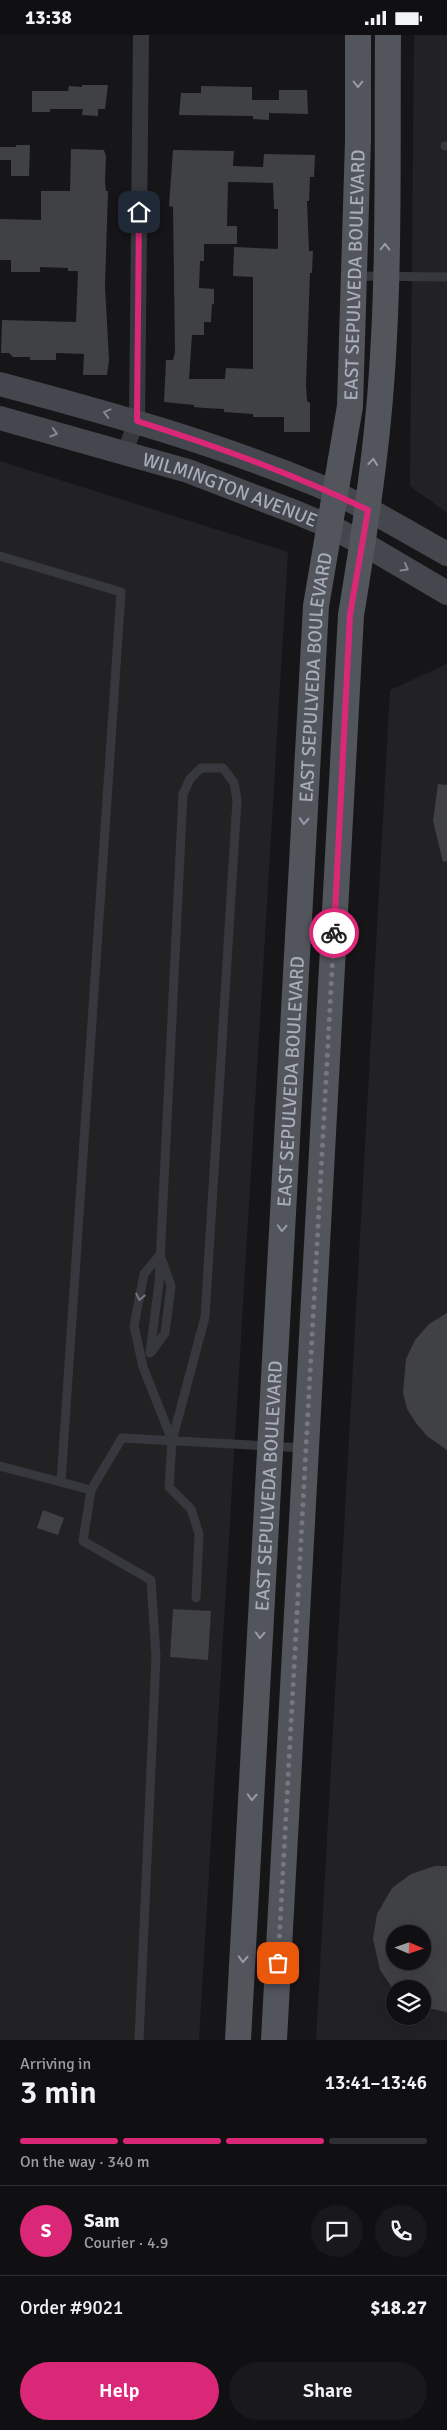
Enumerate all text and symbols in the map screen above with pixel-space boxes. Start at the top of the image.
text: 13:38 [25,6,72,30]
one-way arrow [353,80,363,88]
street label: EAST SEPULVEDA BOULEVARD [339,149,371,401]
pin [118,191,160,233]
icon: home [125,198,153,226]
one-way arrow [380,243,390,250]
one-way arrow [102,408,111,419]
one-way arrow [50,428,58,438]
street label: WILMINGTON AVENUE [140,448,321,533]
one-way arrow [367,457,378,465]
street label: EAST SEPULVEDA BOULEVARD [294,551,338,803]
one-way arrow [400,562,409,572]
one-way arrow [299,818,310,826]
courier [309,908,359,958]
icon: bike [320,919,348,947]
street label: EAST SEPULVEDA BOULEVARD [272,955,310,1207]
one-way arrow [277,1225,288,1233]
one-way arrow [135,1293,145,1302]
street label: EAST SEPULVEDA BOULEVARD [250,1360,288,1612]
one-way arrow [255,1631,266,1639]
one-way arrow [246,1793,257,1801]
north arrow [386,1925,431,1970]
map controls [386,1925,431,2025]
pin [257,1942,299,1984]
icon: bag [264,1949,292,1977]
one-way arrow [237,1956,248,1964]
button: layers [386,1980,431,2025]
text: Arriving in [20,2054,91,2074]
text: 13:41–13:46 [325,2071,427,2095]
text: 3 min [20,2073,97,2112]
text: On the way · 340 m [20,2152,150,2172]
button: chat [311,2205,363,2257]
button: phone [375,2205,427,2257]
text: Sam [84,2209,120,2233]
text: S [41,2219,51,2243]
text: Courier · 4.9 [84,2233,168,2253]
text: Order #9021 [20,2296,123,2320]
text: $18.27 [370,2296,427,2320]
button: Help [20,2362,219,2420]
button: Share [229,2362,427,2420]

